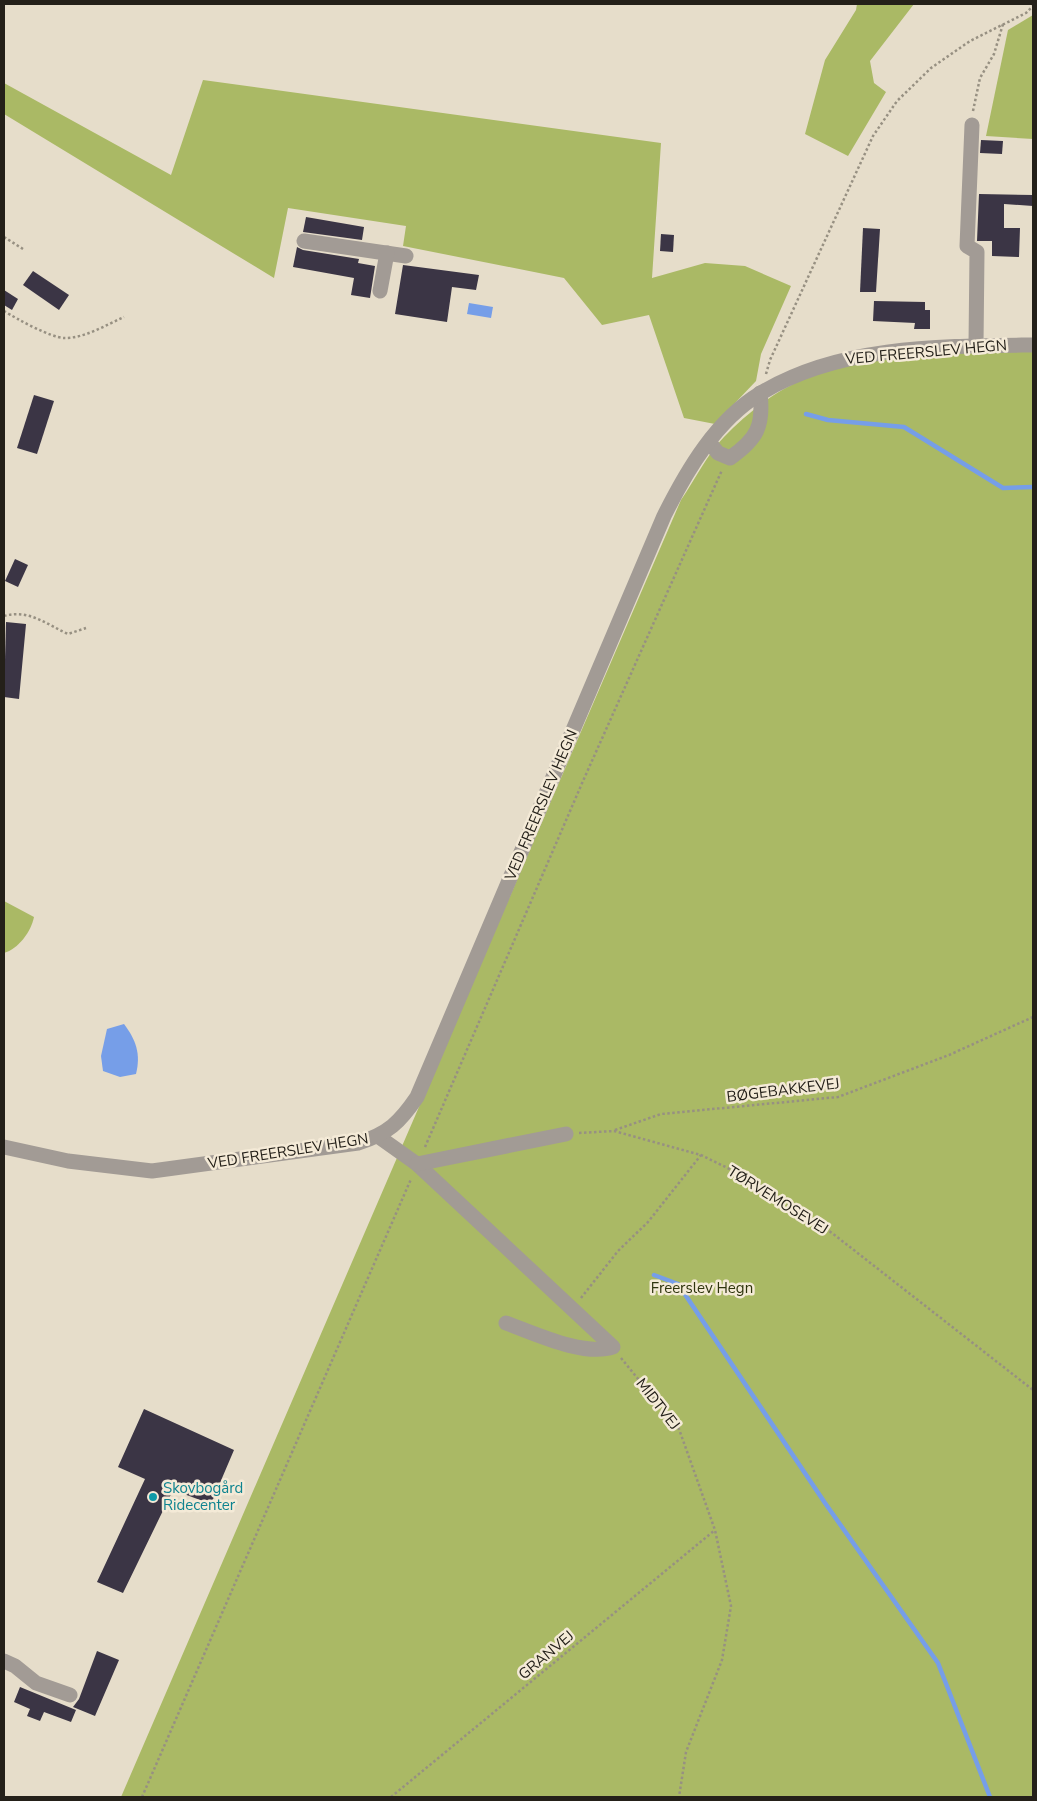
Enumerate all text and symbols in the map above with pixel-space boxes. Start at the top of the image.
street label: VED FREERSLEV HEGN [843,335,1008,369]
street label: VED FREERSLEV HEGN [500,726,582,884]
street label: BØGEBAKKEVEJ [725,1073,841,1107]
street label: VED FREERSLEV HEGN [205,1128,370,1174]
street label: TØRVEMOSEVEJ [724,1161,832,1239]
park label: Freerslev Hegn [651,1278,753,1298]
street label: MIDTVEJ [632,1374,684,1434]
place label: Skovbogård Ridecenter [163,1478,243,1515]
marker: Skovbogård Ridecenter [147,1491,159,1503]
street label: GRANVEJ [514,1626,578,1684]

